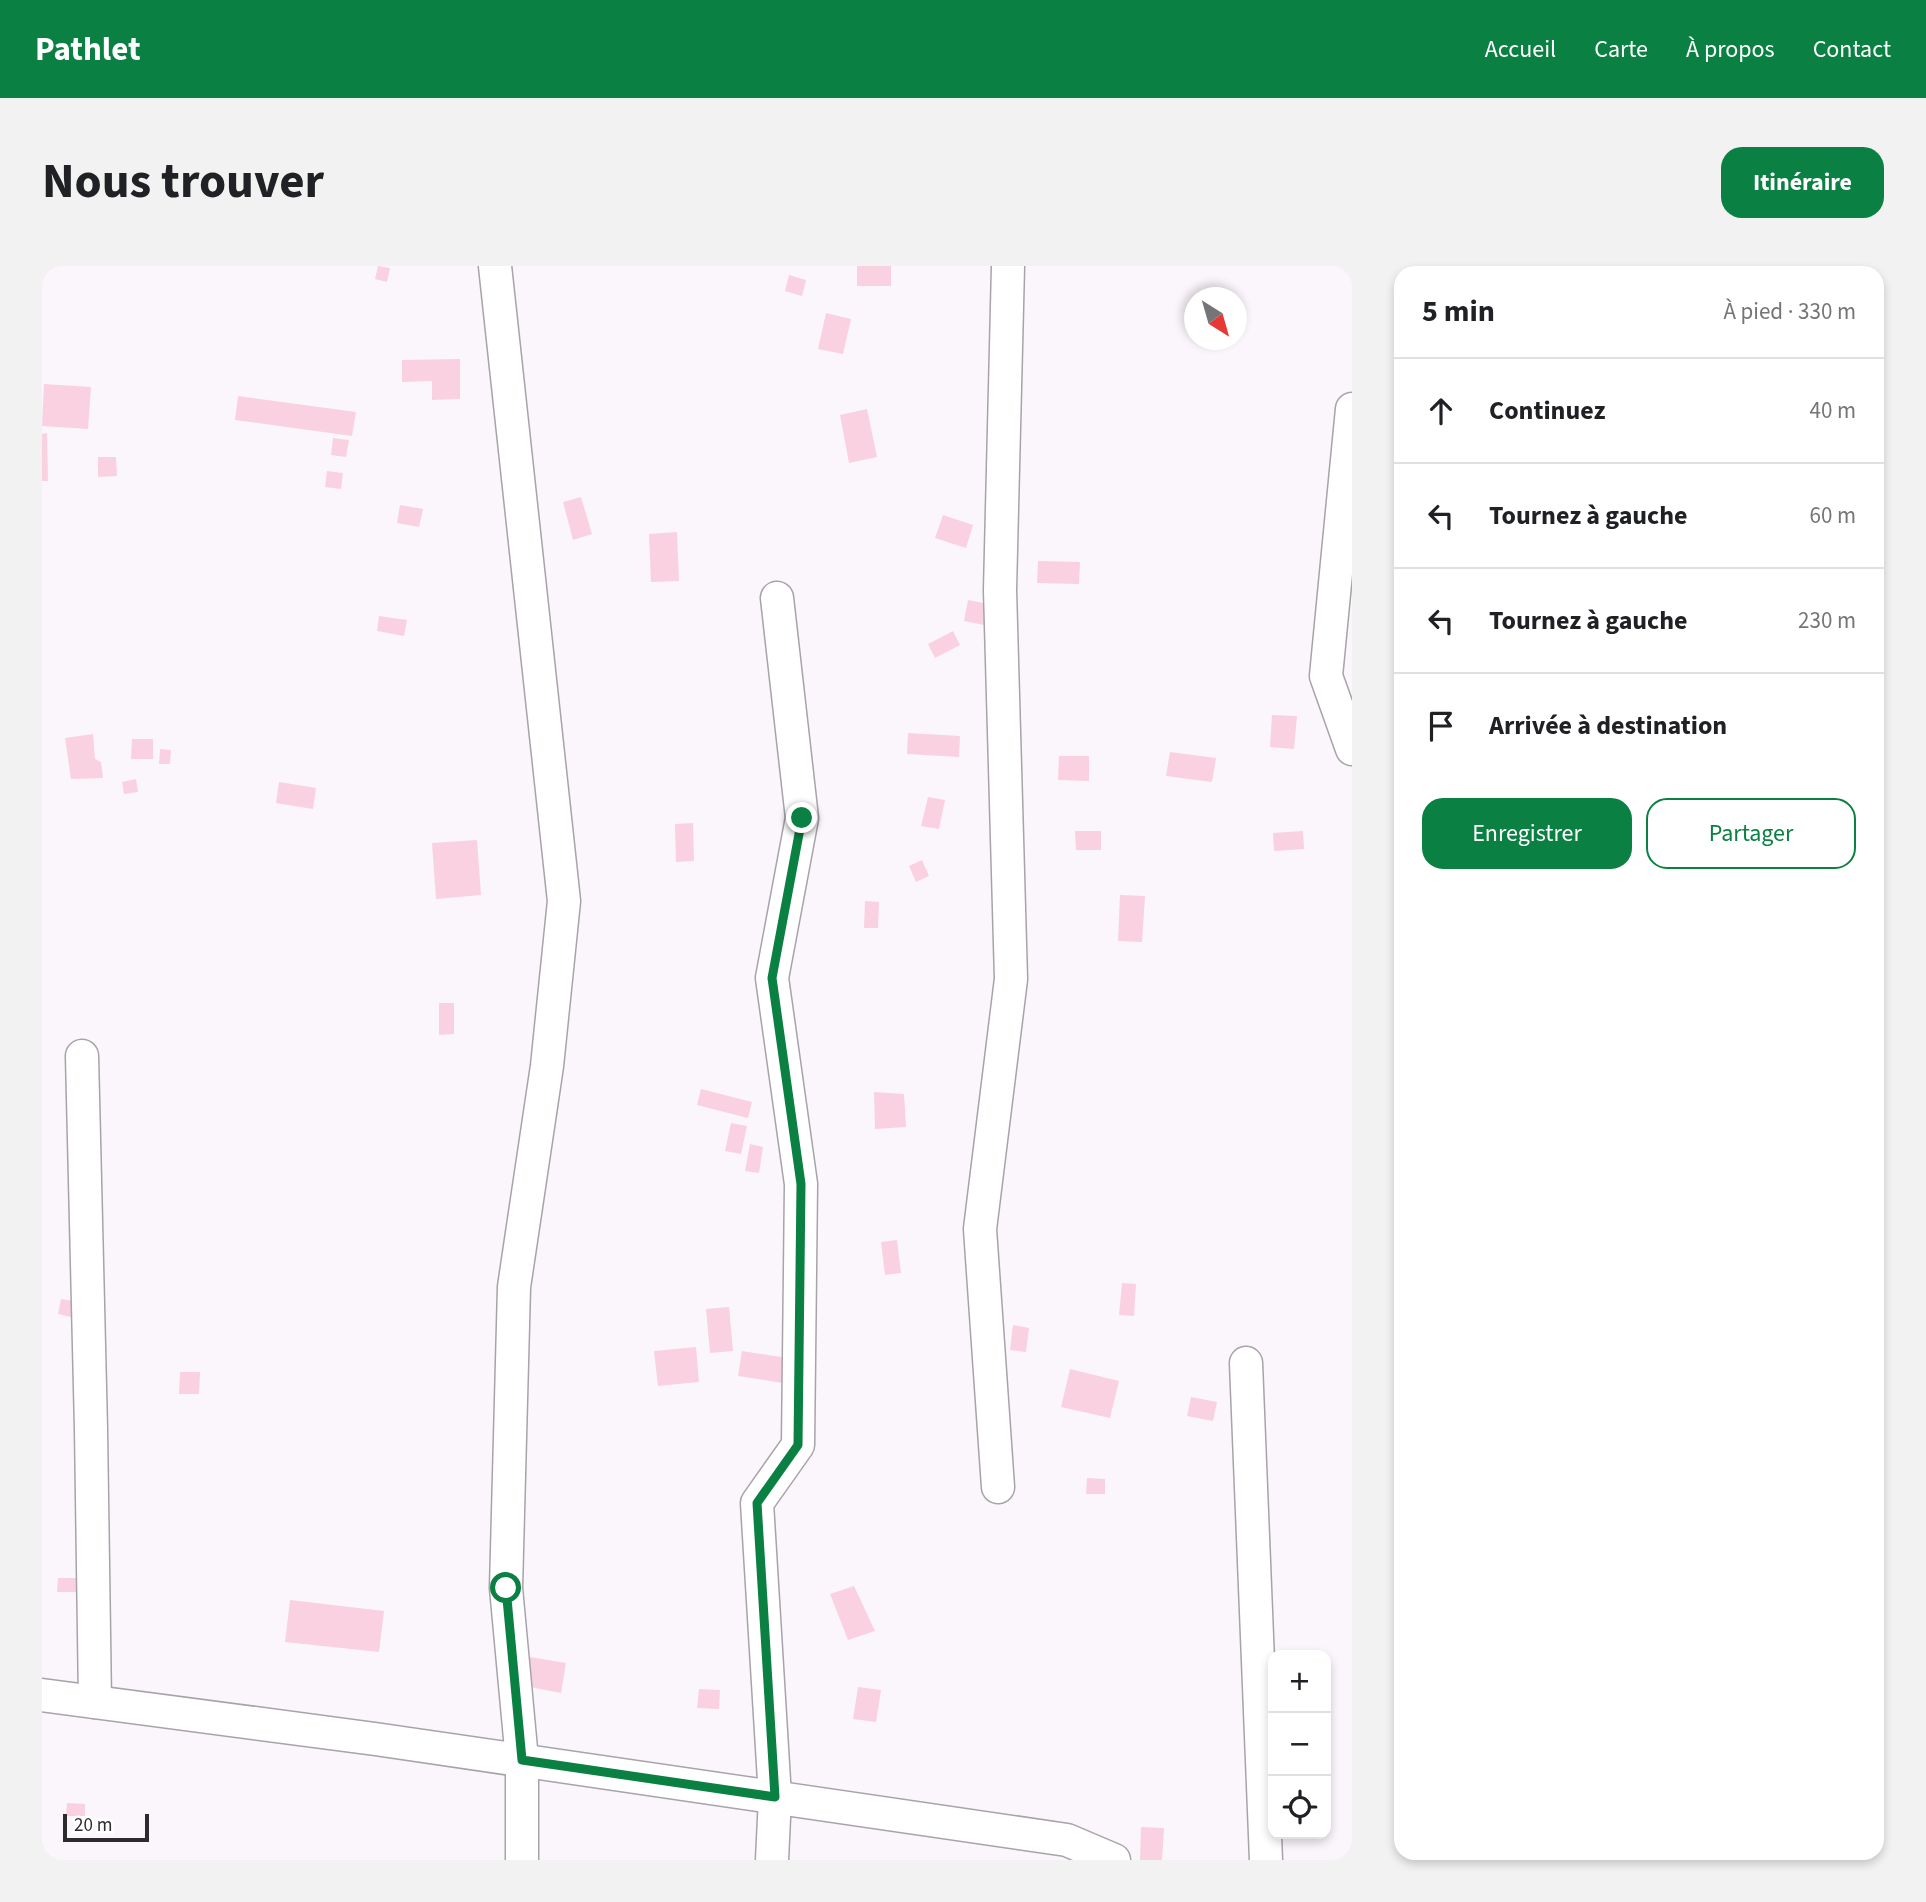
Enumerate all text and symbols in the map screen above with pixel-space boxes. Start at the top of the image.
text: Pathlet [35,26,141,73]
text: Accueil [1485,32,1556,67]
text: Carte [1594,32,1648,67]
text: À propos [1686,32,1775,67]
text: Contact [1813,32,1891,67]
text: Nous trouver [42,147,324,217]
button: Itinéraire [1721,147,1884,218]
north arrow [1184,287,1247,350]
text: 5 min [1422,290,1495,333]
text: À pied · 330 m [1723,295,1856,328]
icon: ahead [1422,392,1460,430]
text: Continuez [1489,392,1605,429]
text: 40 m [1809,394,1856,427]
icon: left [1422,497,1460,535]
text: Tournez à gauche [1489,497,1688,534]
text: 60 m [1809,499,1856,532]
icon: left [1422,602,1460,640]
text: Tournez à gauche [1489,602,1688,639]
text: 230 m [1798,604,1856,637]
icon: arrive [1422,707,1460,745]
text: Arrivée à destination [1489,707,1727,744]
button: Enregistrer [1422,798,1632,869]
button: Partager [1646,798,1856,869]
route end [786,802,817,833]
route start [490,1572,521,1603]
map controls [1268,1650,1331,1839]
button: + [1268,1650,1331,1713]
button: − [1268,1713,1331,1776]
button: locate [1268,1776,1331,1839]
scale bar [63,1811,149,1843]
text: 20 m [74,1812,112,1839]

